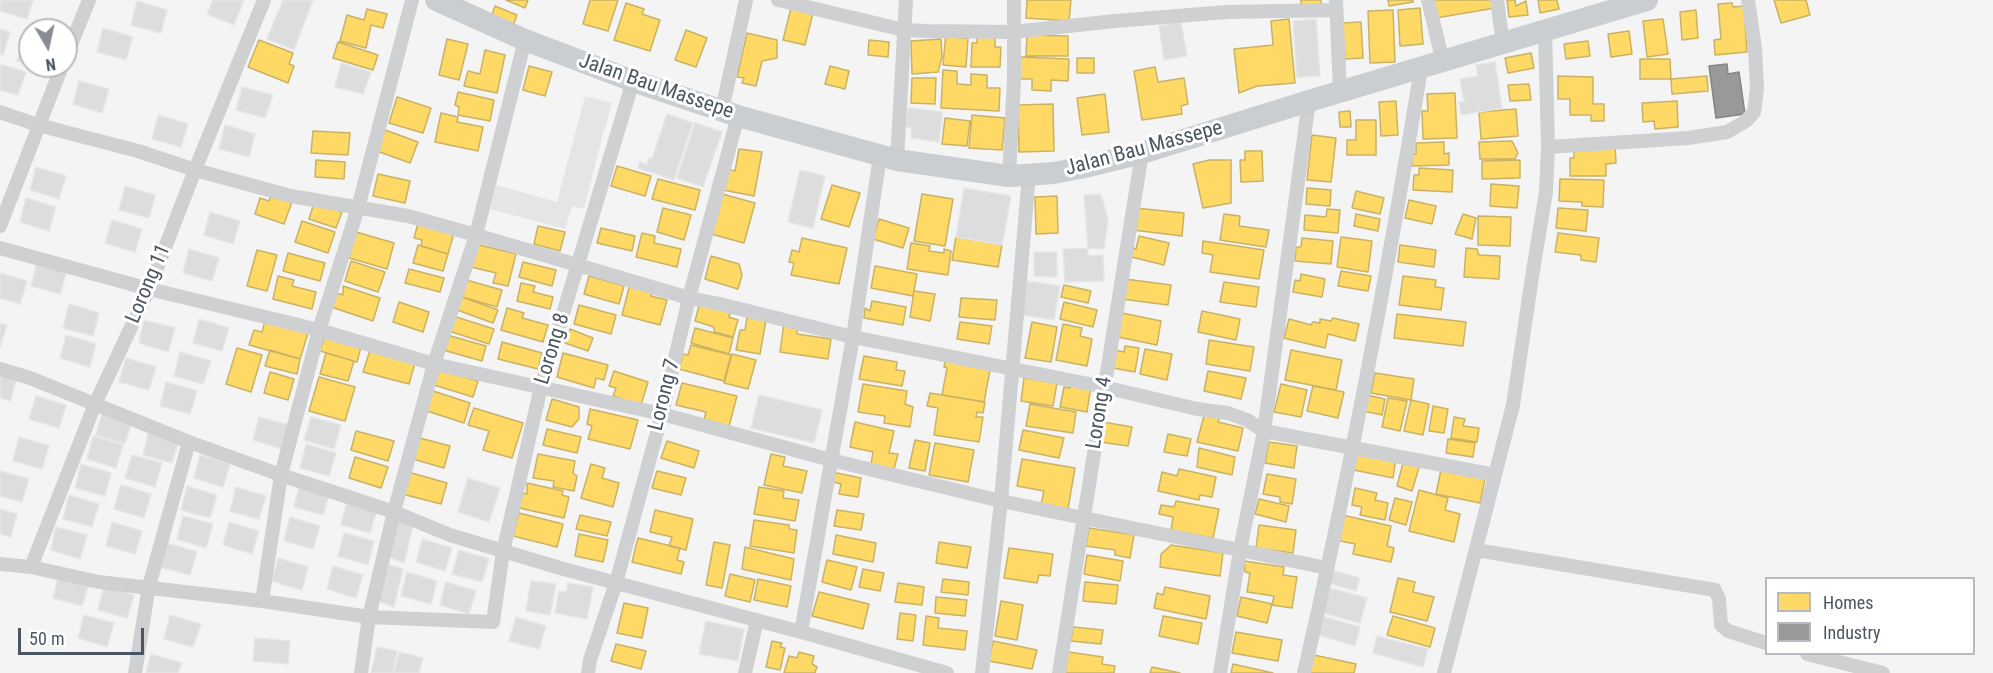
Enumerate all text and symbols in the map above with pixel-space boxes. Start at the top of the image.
north arrow [18,18,78,78]
street label: Jalan Bau Massepe [575,49,737,125]
text: N [44,54,57,74]
street label: Jalan Bau Massepe [1063,116,1225,182]
street label: Lorong 11 [121,241,177,327]
street label: Lorong 8 [530,310,576,388]
street label: Lorong 7 [644,357,686,433]
street label: Lorong 4 [1082,375,1118,451]
legend [1765,577,1975,655]
text: Homes [1823,592,1873,613]
scale bar [21,616,147,654]
text: Industry [1823,622,1881,643]
text: 50 m [29,628,64,649]

